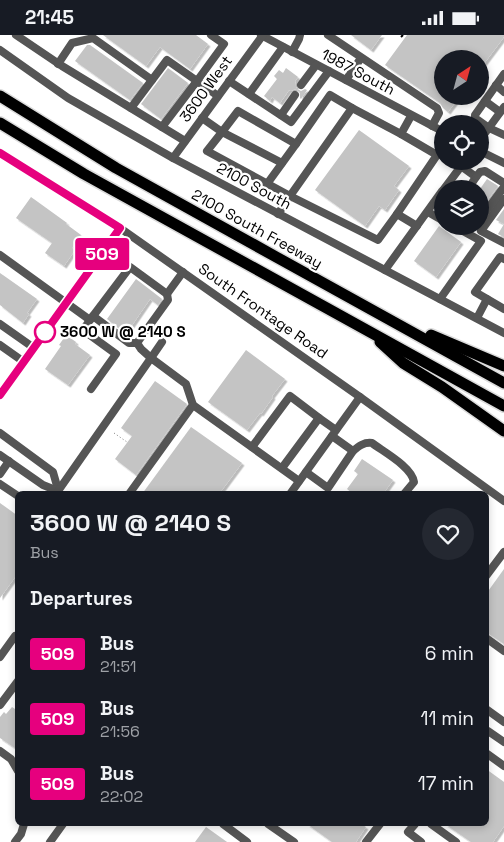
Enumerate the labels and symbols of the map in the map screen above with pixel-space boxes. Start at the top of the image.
street label: 1987 South [318,44,398,99]
north arrow [434,50,489,105]
street label: 3600 West [175,52,236,126]
street label: 2100 South [214,158,295,213]
street label: 2100 South Freeway [189,185,326,272]
line badge: 509 [73,238,131,270]
street label: South Frontage Road [195,259,332,362]
marker: 3600 W @ 2140 S [34,321,56,343]
place label: 3600 W @ 2140 S [60,322,186,341]

